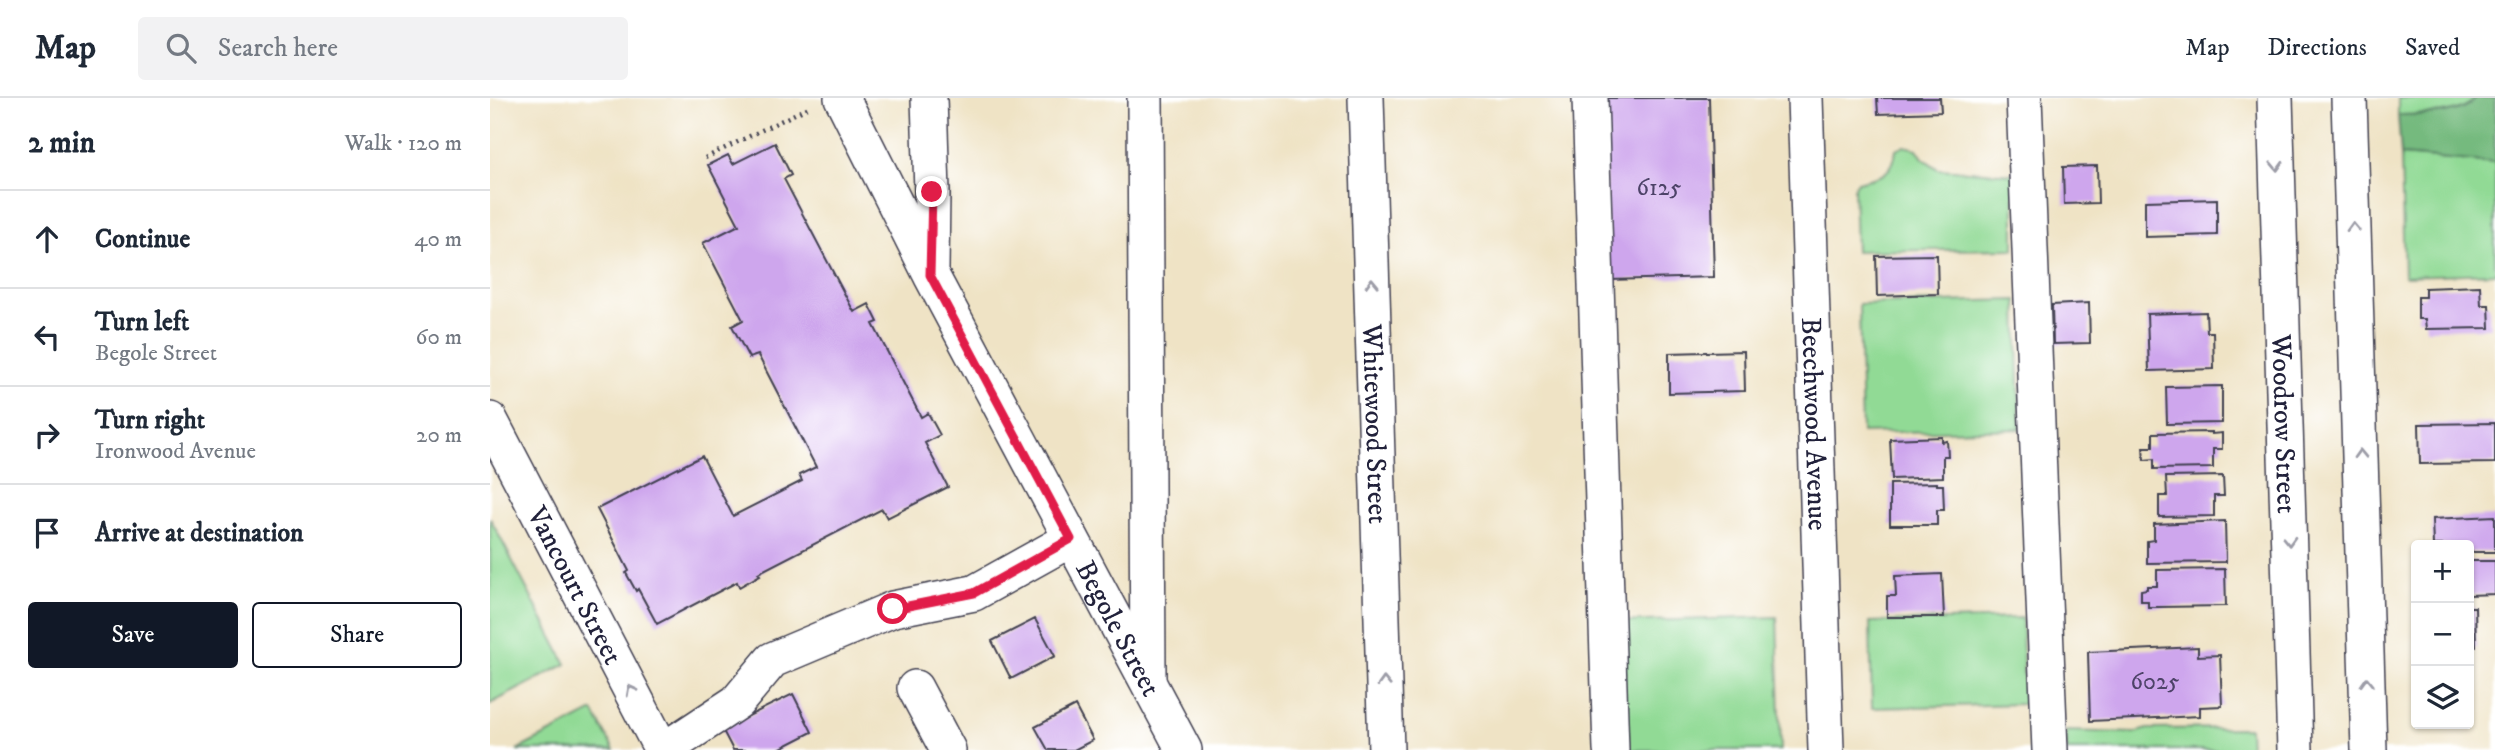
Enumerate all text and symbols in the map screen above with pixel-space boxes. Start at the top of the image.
search box [138,17,628,80]
text: Map [35,28,96,69]
icon: search [162,29,200,67]
text: Search here [218,32,338,65]
text: Map [2185,33,2230,63]
text: Directions [2268,33,2367,63]
text: Saved [2405,33,2460,63]
text: 2 min [28,125,95,162]
text: Walk · 120 m [344,129,462,158]
one-way arrow [2270,161,2285,172]
house number: 6125 [1637,173,1681,203]
route end [916,176,947,207]
icon: ahead [28,220,66,258]
one-way arrow [2346,221,2361,232]
text: Continue [95,223,190,256]
text: 40 m [414,225,462,254]
one-way arrow [1364,277,1379,288]
text: Turn left [95,306,189,339]
street label: Beechwood Avenue [1793,317,1835,531]
icon: left [28,318,66,356]
street label: Whitewood Street [1354,322,1395,524]
text: 60 m [415,323,462,352]
street label: Woodrow Street [2263,333,2304,514]
text: Begole Street [95,339,217,368]
text: Turn right [95,404,205,437]
icon: right [28,416,66,454]
text: 20 m [416,421,462,450]
text: Ironwood Avenue [95,437,256,466]
one-way arrow [2352,449,2368,459]
street label: Vancourt Street [519,500,630,671]
icon: arrive [28,514,66,552]
text: Arrive at destination [95,517,304,550]
one-way arrow [2281,536,2297,546]
map controls [2411,540,2474,729]
button: + [2411,540,2474,603]
street label: Begole Street [1067,555,1168,702]
route start [877,593,908,624]
button: Save [28,602,238,668]
button: Share [252,602,462,668]
button: − [2411,603,2474,666]
button: layers [2411,666,2474,729]
house number: 6025 [2131,667,2180,697]
one-way arrow [1377,676,1392,687]
one-way arrow [2359,676,2374,687]
one-way arrow [625,684,639,697]

